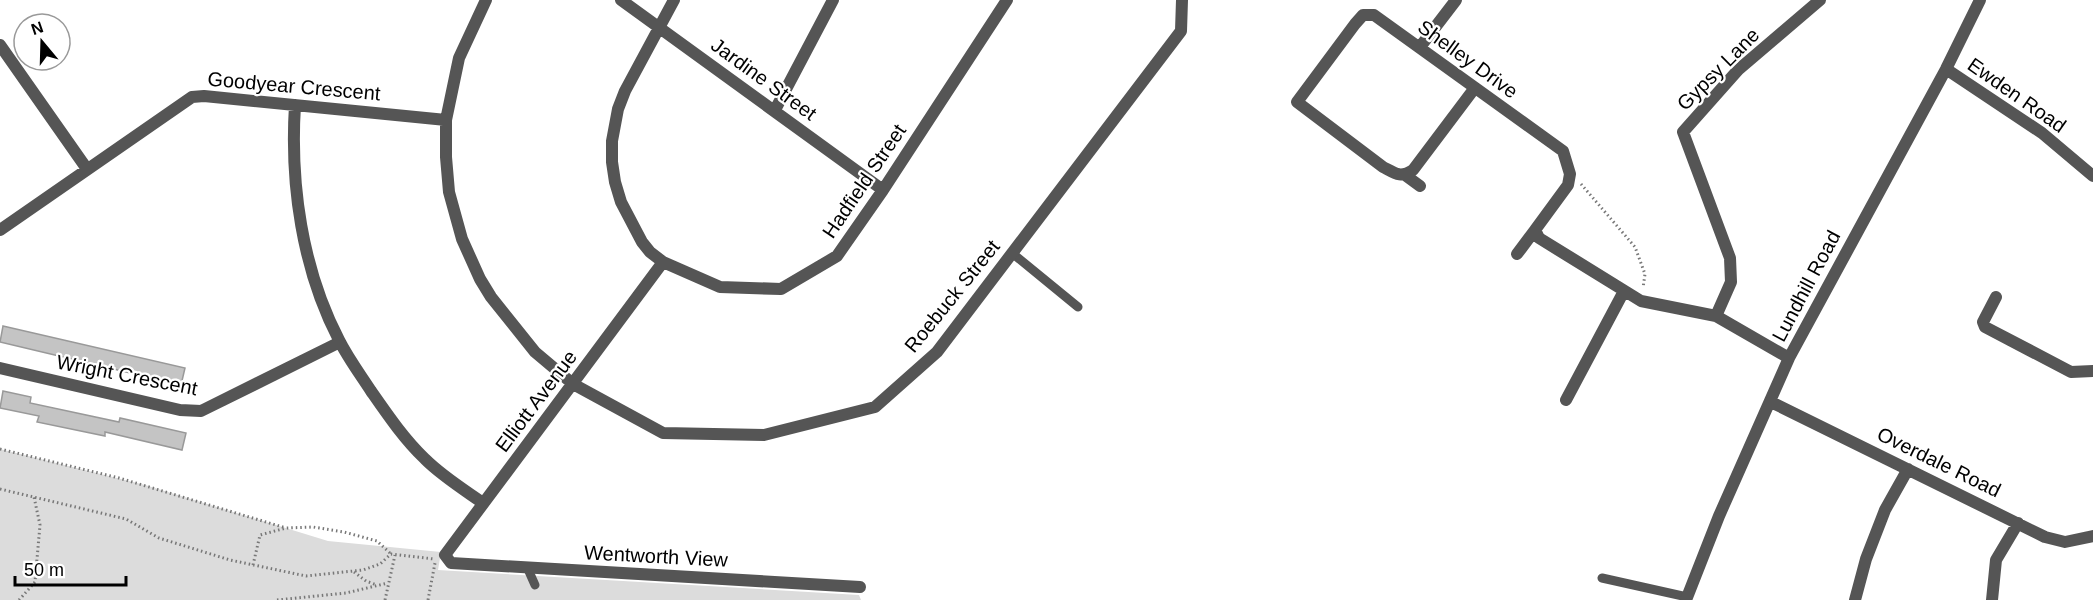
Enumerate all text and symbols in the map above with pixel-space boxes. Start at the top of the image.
north arrow [12,12,72,72]
street label: Shelley Drive [1414,15,1522,103]
text: N [29,18,46,38]
street label: Gypsy Lane [1672,23,1764,115]
street label: Jardine Street [707,34,821,125]
street label: Ewden Road [1964,53,2070,137]
street label: Goodyear Crescent [207,67,382,105]
street label: Hadfield Street [818,120,910,242]
street label: Lundhill Road [1768,227,1844,345]
street label: Roebuck Street [900,235,1004,356]
street label: Elliott Avenue [491,346,581,456]
street label: Wright Crescent [55,351,200,400]
street label: Overdale Road [1874,423,2004,501]
street label: Wentworth View [584,541,729,571]
scale bar [15,549,126,587]
text: 50 m [24,560,64,580]

